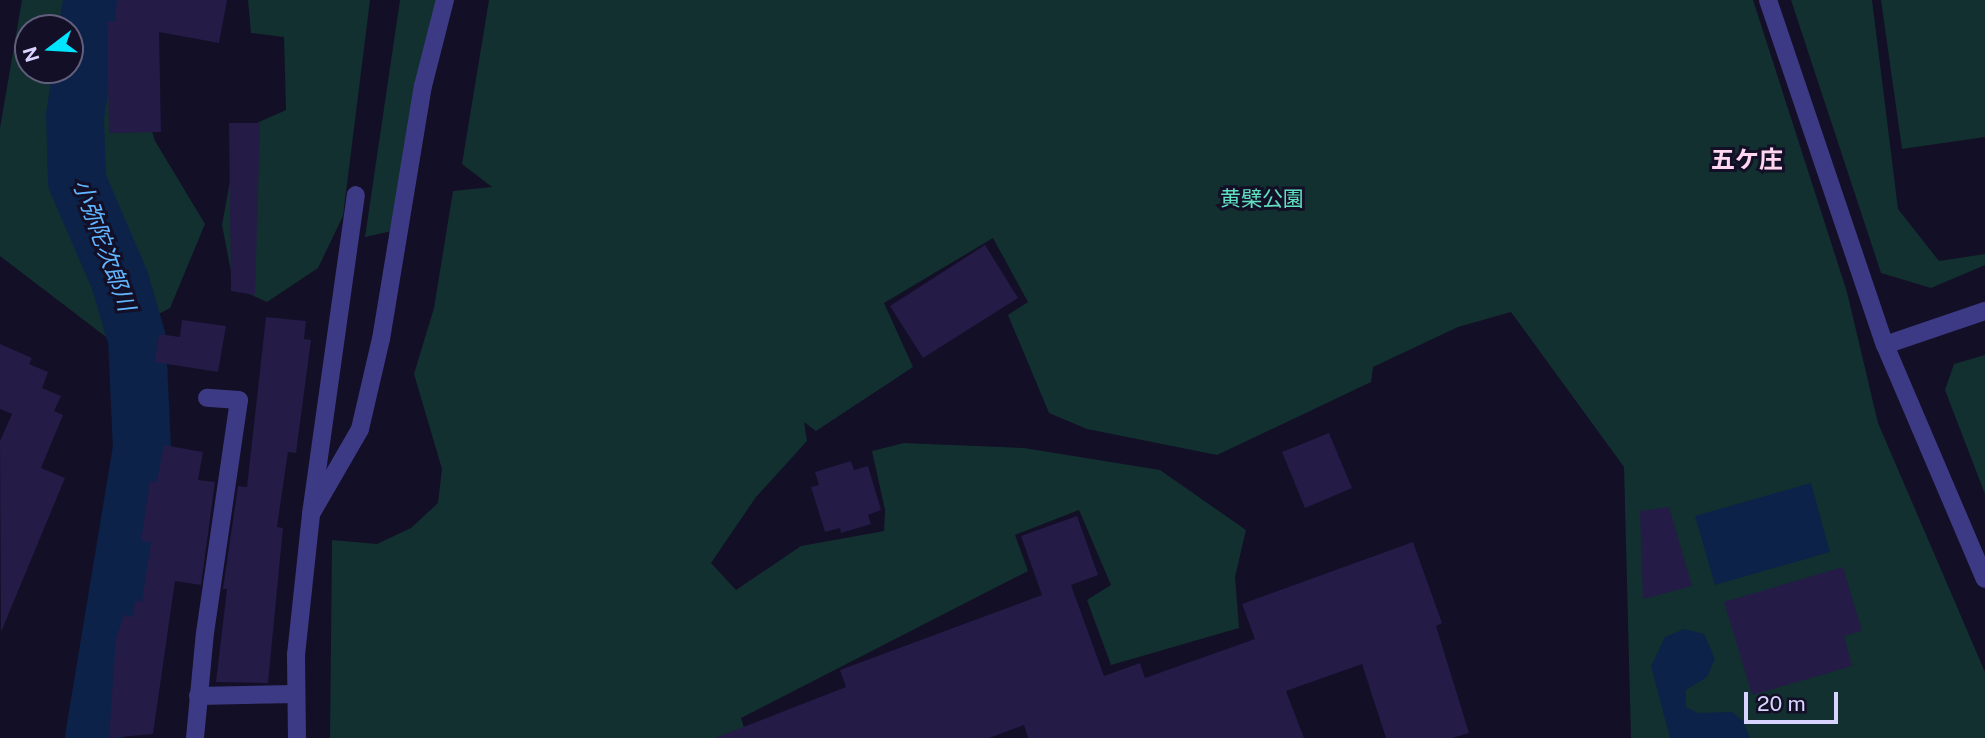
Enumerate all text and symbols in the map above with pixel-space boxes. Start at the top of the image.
north arrow [14,14,84,84]
text: N [18,44,44,65]
district label: 五ケ庄 [1711,146,1783,174]
water label: 小弥陀次郎川 [67,175,141,315]
park label: 黄檗公園 [1220,186,1304,212]
scale bar [1747,678,1842,722]
text: 20 m [1757,691,1806,716]

